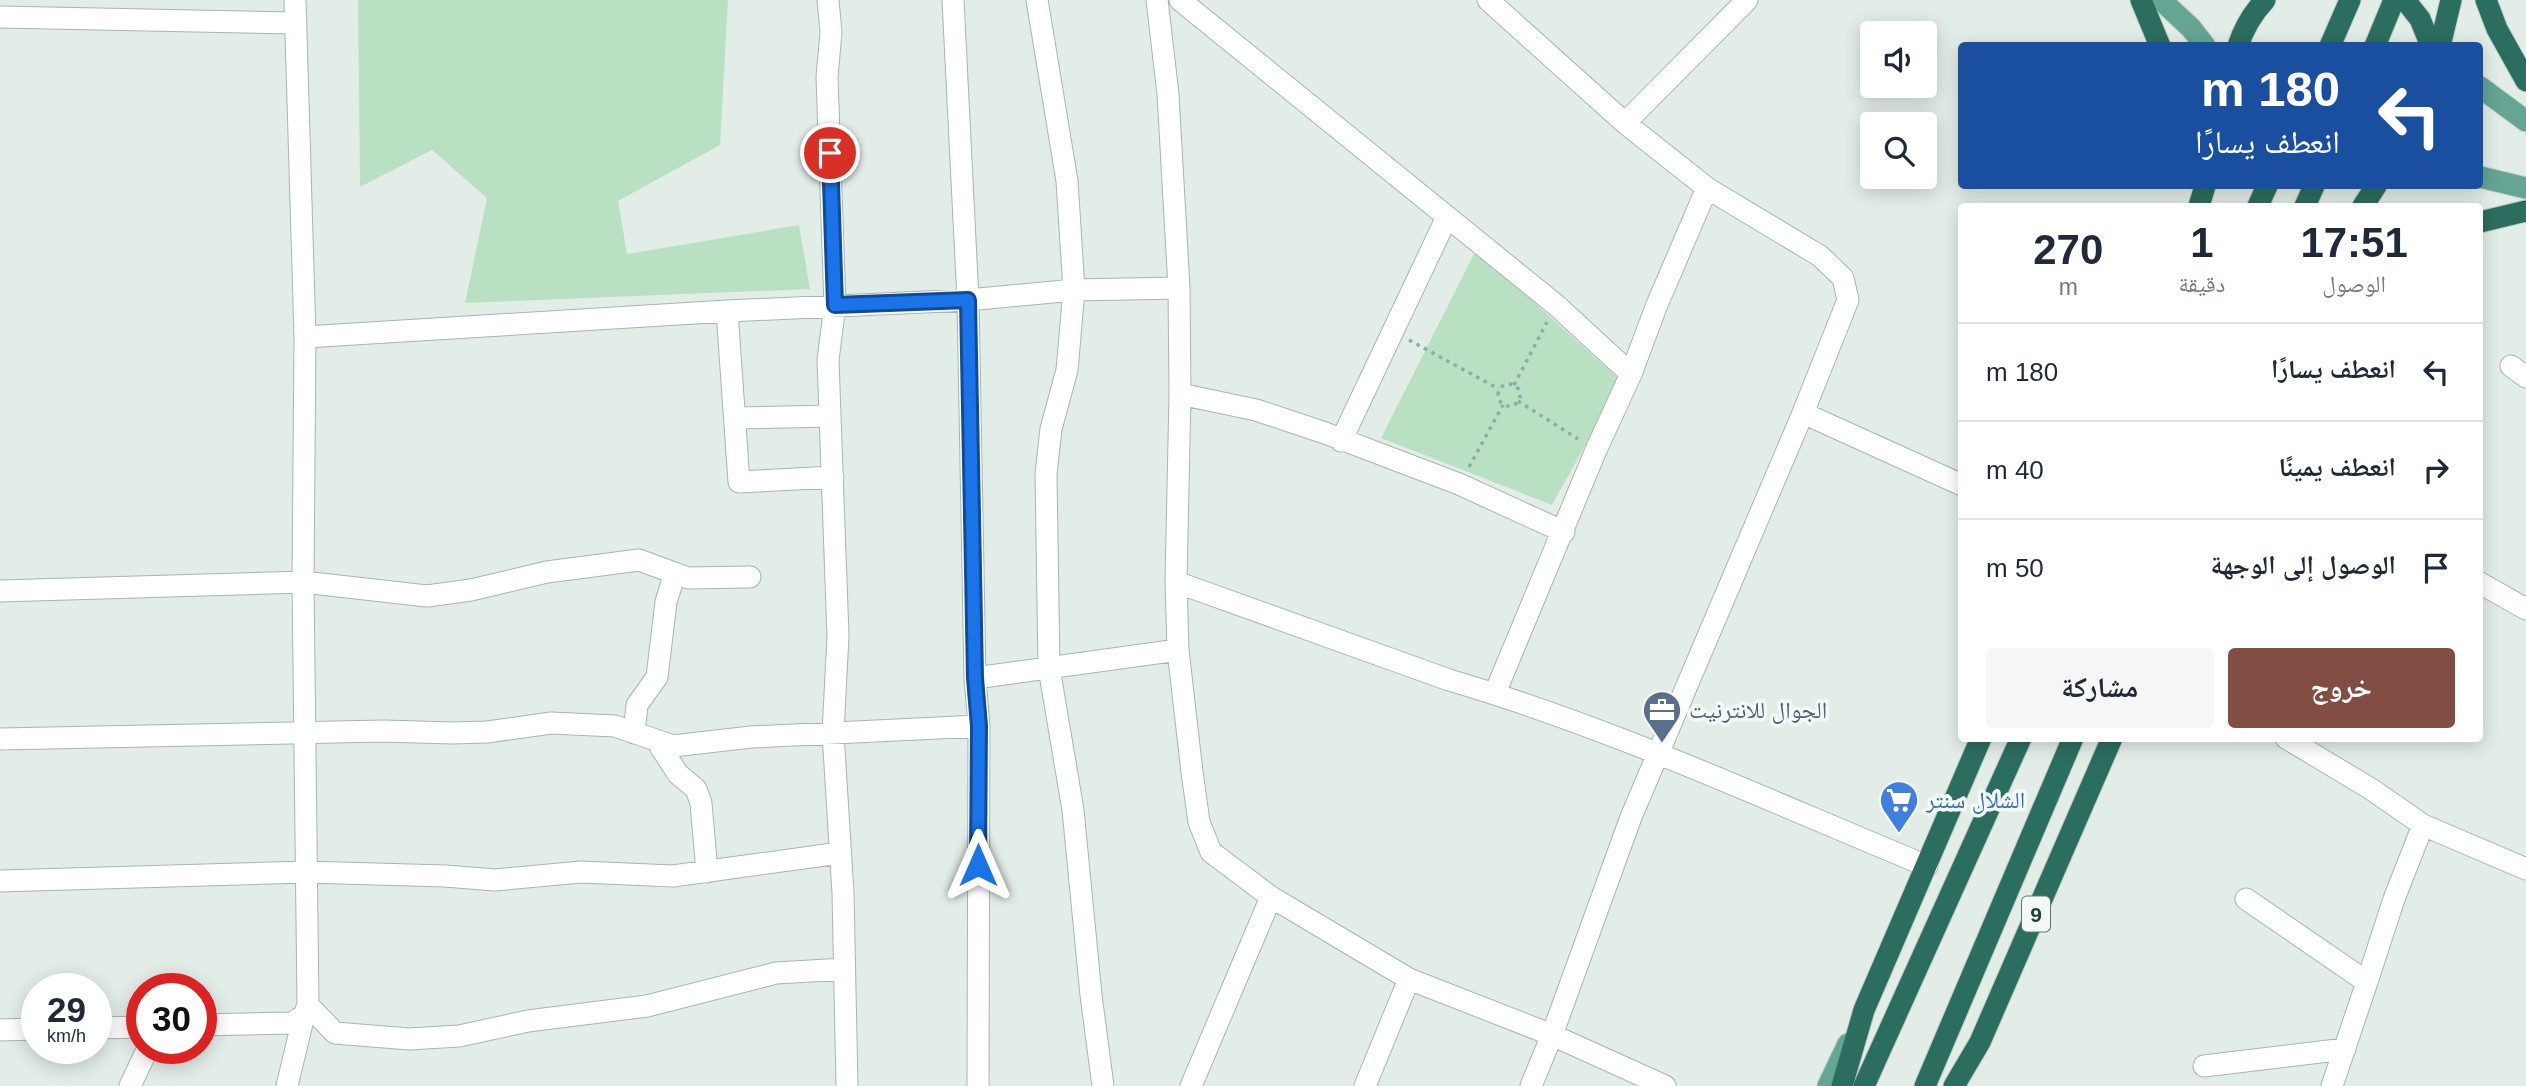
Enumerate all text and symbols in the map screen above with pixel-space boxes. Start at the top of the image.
map controls [1860,21,1937,189]
button: sound [1860,21,1937,98]
text: 180 m [2201,62,2340,116]
icon: left [2364,70,2455,161]
button: search [1860,112,1937,189]
pin [800,123,860,183]
text: انعطف يسارًا [2195,124,2340,160]
icon: arrive [811,134,849,172]
text: 1 [2190,219,2214,266]
text: 17:51 [2300,219,2408,266]
text: 270 [2033,226,2103,273]
text: دقيقة [2178,271,2225,297]
text: الوصول [2322,271,2386,297]
text: m [2059,274,2078,300]
icon: left [2417,353,2455,391]
text: انعطف يسارًا [2271,354,2396,384]
text: 180 m [1986,357,2058,387]
icon: right [2417,451,2455,489]
text: انعطف يمينًا [2279,452,2396,482]
text: 40 m [1986,455,2044,485]
icon: arrive [2417,549,2455,587]
text: الوصول إلى الوجهة [2211,550,2396,580]
text: 50 m [1986,553,2044,583]
button: مشاركة [1986,648,2214,728]
button: خروج [2228,648,2455,728]
office icon: الجوال للانترنيت [1641,689,1683,744]
place label: الجوال للانترنيت [1689,697,1827,724]
supermarket icon: الشلال سنتر [1878,779,1920,834]
place label: الشلال سنتر [1925,787,2025,814]
position arrow [941,828,1015,902]
road number: 9 [2022,897,2050,932]
speed limit sign: 30 [126,973,217,1064]
text: 29 [47,990,86,1029]
text: km/h [47,1026,86,1046]

